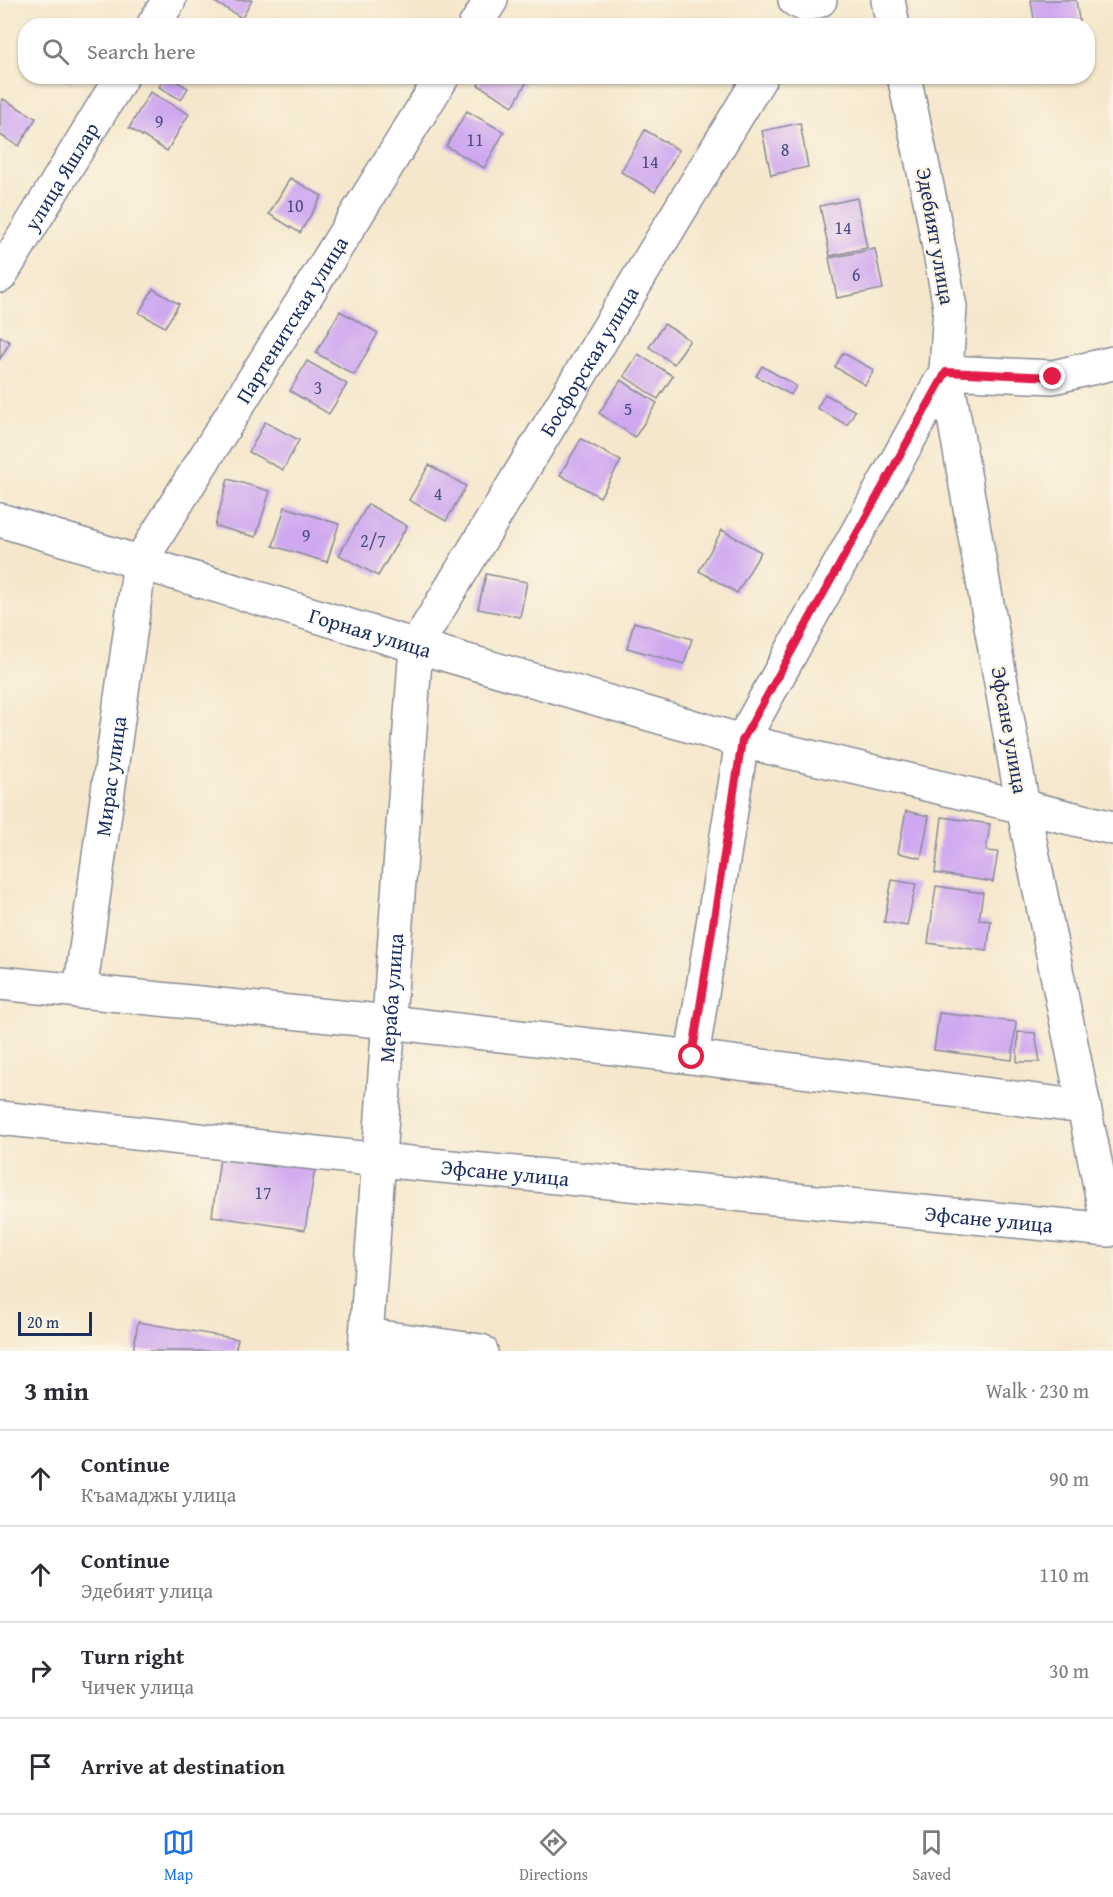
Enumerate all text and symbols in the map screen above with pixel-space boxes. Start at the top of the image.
search box [18,18,1095,84]
icon: search [39,35,72,68]
text: Search here [87,35,196,67]
house number: 9 [155,108,163,135]
street label: улица Яшлар [15,116,106,237]
house number: 11 [466,126,484,153]
house number: 8 [781,136,789,163]
house number: 14 [641,148,659,175]
street label: Эдебият улица [909,165,963,307]
house number: 10 [286,192,304,219]
house number: 14 [834,214,852,241]
street label: Партенитская улица [227,230,355,409]
house number: 6 [852,261,860,288]
street label: Босфорская улица [531,280,646,442]
route end [1039,363,1065,389]
house number: 3 [314,374,322,401]
house number: 5 [624,395,632,422]
house number: 4 [434,480,442,507]
house number: 9 [302,522,310,549]
house number: 2/7 [360,527,386,554]
street label: Горная улица [305,599,435,665]
street label: Эфсане улица [984,664,1036,796]
street label: Мирас улица [86,714,134,838]
street label: Мераба улица [370,932,411,1064]
route start [678,1043,704,1069]
street label: Эфсане улица [440,1151,571,1194]
house number: 17 [254,1179,272,1206]
street label: Эфсане улица [923,1197,1054,1240]
scale bar [18,1309,92,1336]
text: 20 m [27,1310,59,1334]
text: 3 min [24,1371,89,1410]
text: Walk · 230 m [986,1376,1089,1405]
text: Continue [81,1448,170,1480]
icon: ahead [24,1462,57,1495]
text: 90 m [1049,1464,1089,1493]
text: Къамаджы улица [81,1480,236,1509]
text: Continue [81,1544,170,1576]
icon: ahead [24,1558,57,1591]
text: 110 m [1039,1560,1089,1589]
text: Эдебият улица [81,1576,213,1605]
text: Turn right [81,1640,184,1672]
icon: right [24,1654,57,1687]
text: 30 m [1049,1656,1089,1685]
text: Чичек улица [81,1672,194,1701]
icon: arrive [24,1750,57,1783]
text: Arrive at destination [81,1750,285,1782]
tab: Map [162,1826,195,1886]
tab: Directions [519,1826,588,1886]
tab: Saved [912,1826,951,1886]

